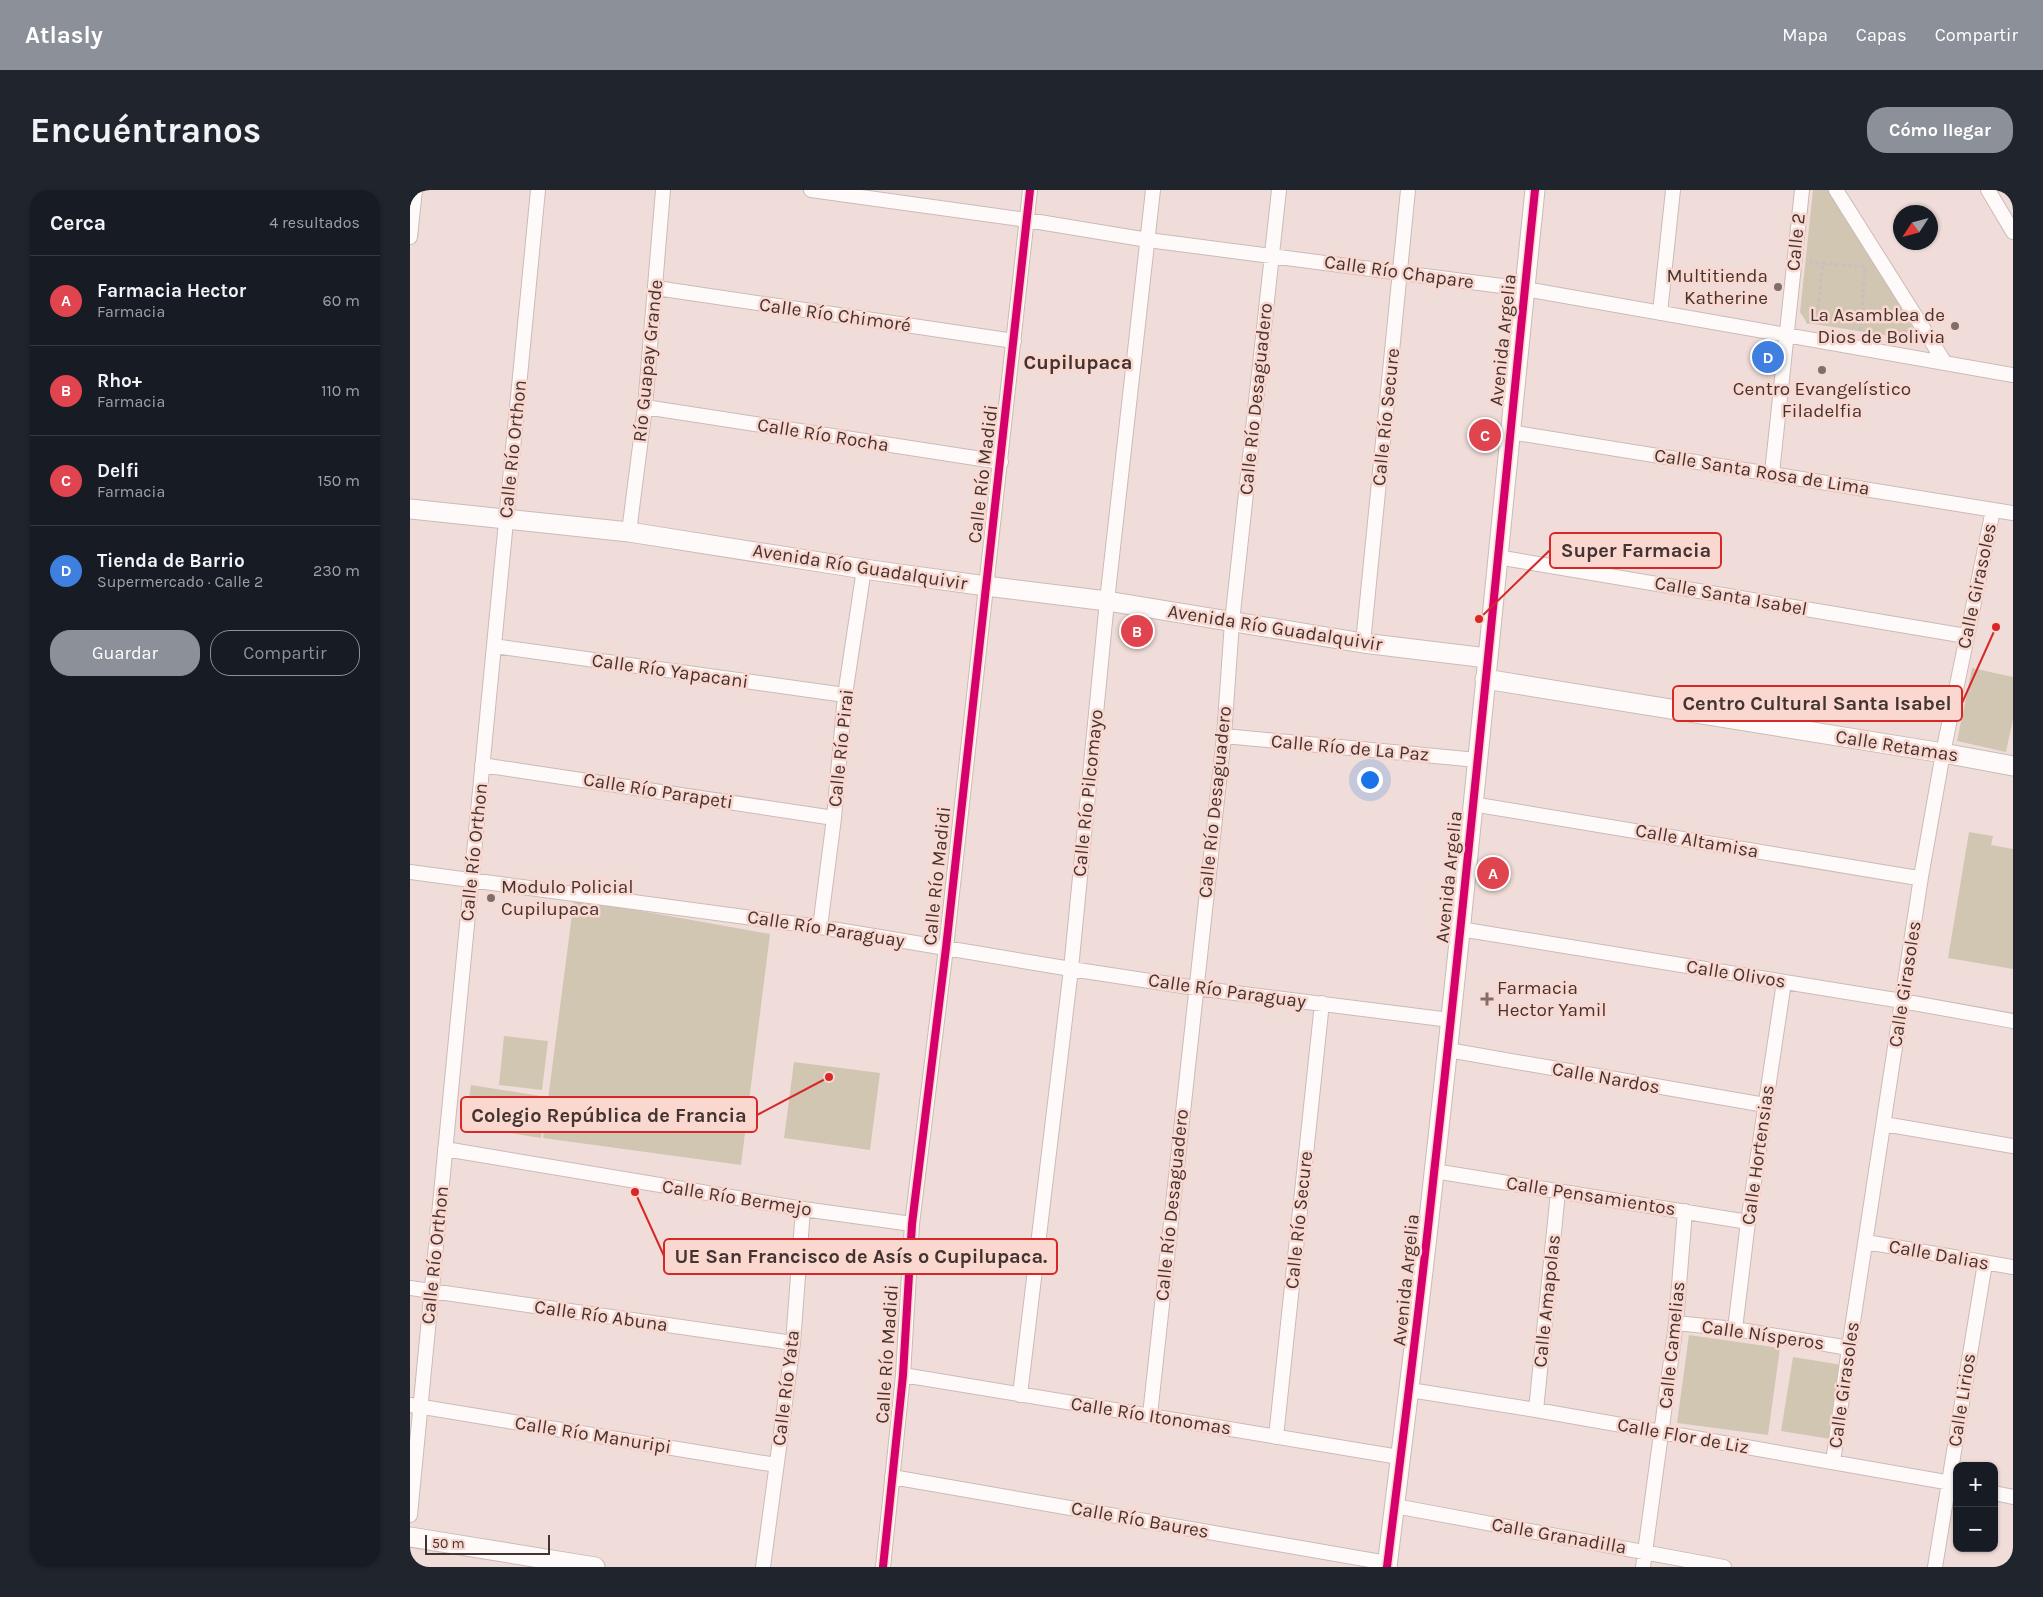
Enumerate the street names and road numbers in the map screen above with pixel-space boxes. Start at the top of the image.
street label: Calle 2 [1782,212,1810,272]
street label: Calle Río Chapare [1323,251,1475,293]
street label: Avenida Argelia [1485,273,1521,407]
street label: Río Guapay Grande [629,279,667,443]
street label: Calle Río Chimoré [758,293,912,337]
street label: Calle Río Desaguadero [1235,302,1277,496]
street label: Calle Río Secure [1368,347,1404,487]
street label: Calle Río Orthon [495,379,531,519]
street label: Calle Río Madidi [964,403,1002,545]
street label: Calle Río Rocha [756,414,890,456]
street label: Calle Santa Rosa de Lima [1653,444,1871,500]
street label: Calle Girasoles [1953,521,2001,651]
street label: Avenida Río Guadalquivir [751,539,969,595]
street label: Calle Santa Isabel [1653,572,1809,620]
street label: Avenida Río Guadalquivir [1166,600,1384,656]
street label: Calle Río Yapacani [590,649,750,693]
street label: Calle Río Pirai [824,688,858,808]
street label: Calle Río Desaguadero [1194,705,1236,899]
street label: Calle Río Pilcomayo [1068,708,1108,878]
street label: Calle Retamas [1834,725,1960,767]
street label: Calle Río de La Paz [1270,730,1430,766]
street label: Calle Río Parapeti [582,768,734,814]
street label: Calle Río Orthon [456,782,492,922]
street label: Calle Río Madidi [919,805,955,947]
street label: Avenida Argelia [1431,810,1467,944]
street label: Calle Altamisa [1634,819,1760,863]
street label: Calle Río Paraguay [746,906,906,952]
street label: Calle Girasoles [1884,919,1926,1049]
street label: Calle Olivos [1685,955,1787,993]
street label: Calle Río Paraguay [1147,969,1307,1013]
street label: Calle Nardos [1550,1058,1662,1098]
street label: Calle Hortensias [1737,1083,1779,1227]
street label: Calle Río Desaguadero [1151,1108,1193,1302]
street label: Calle Río Secure [1281,1150,1317,1290]
street label: Calle Pensamientos [1505,1172,1677,1220]
street label: Calle Río Bermejo [660,1175,814,1221]
street label: Calle Río Orthon [417,1185,453,1325]
street label: Avenida Argelia [1388,1213,1424,1347]
street label: Calle Amapolas [1529,1234,1565,1368]
street label: Calle Dalias [1887,1235,1991,1275]
street label: Calle Camelias [1654,1280,1690,1410]
street label: Calle Río Madidi [871,1284,903,1424]
street label: Calle Río Abuna [533,1296,669,1336]
street label: Calle Nísperos [1700,1315,1826,1355]
street label: Calle Girasoles [1824,1320,1864,1450]
street label: Calle Río Yata [768,1329,804,1447]
street label: Calle Lirios [1944,1352,1980,1448]
street label: Calle Río Itonomas [1069,1392,1233,1440]
street label: Calle Río Manuripi [513,1412,673,1458]
street label: Calle Flor de Liz [1616,1414,1750,1458]
street label: Calle Río Baures [1069,1497,1211,1543]
street label: Calle Granadilla [1490,1513,1628,1559]

